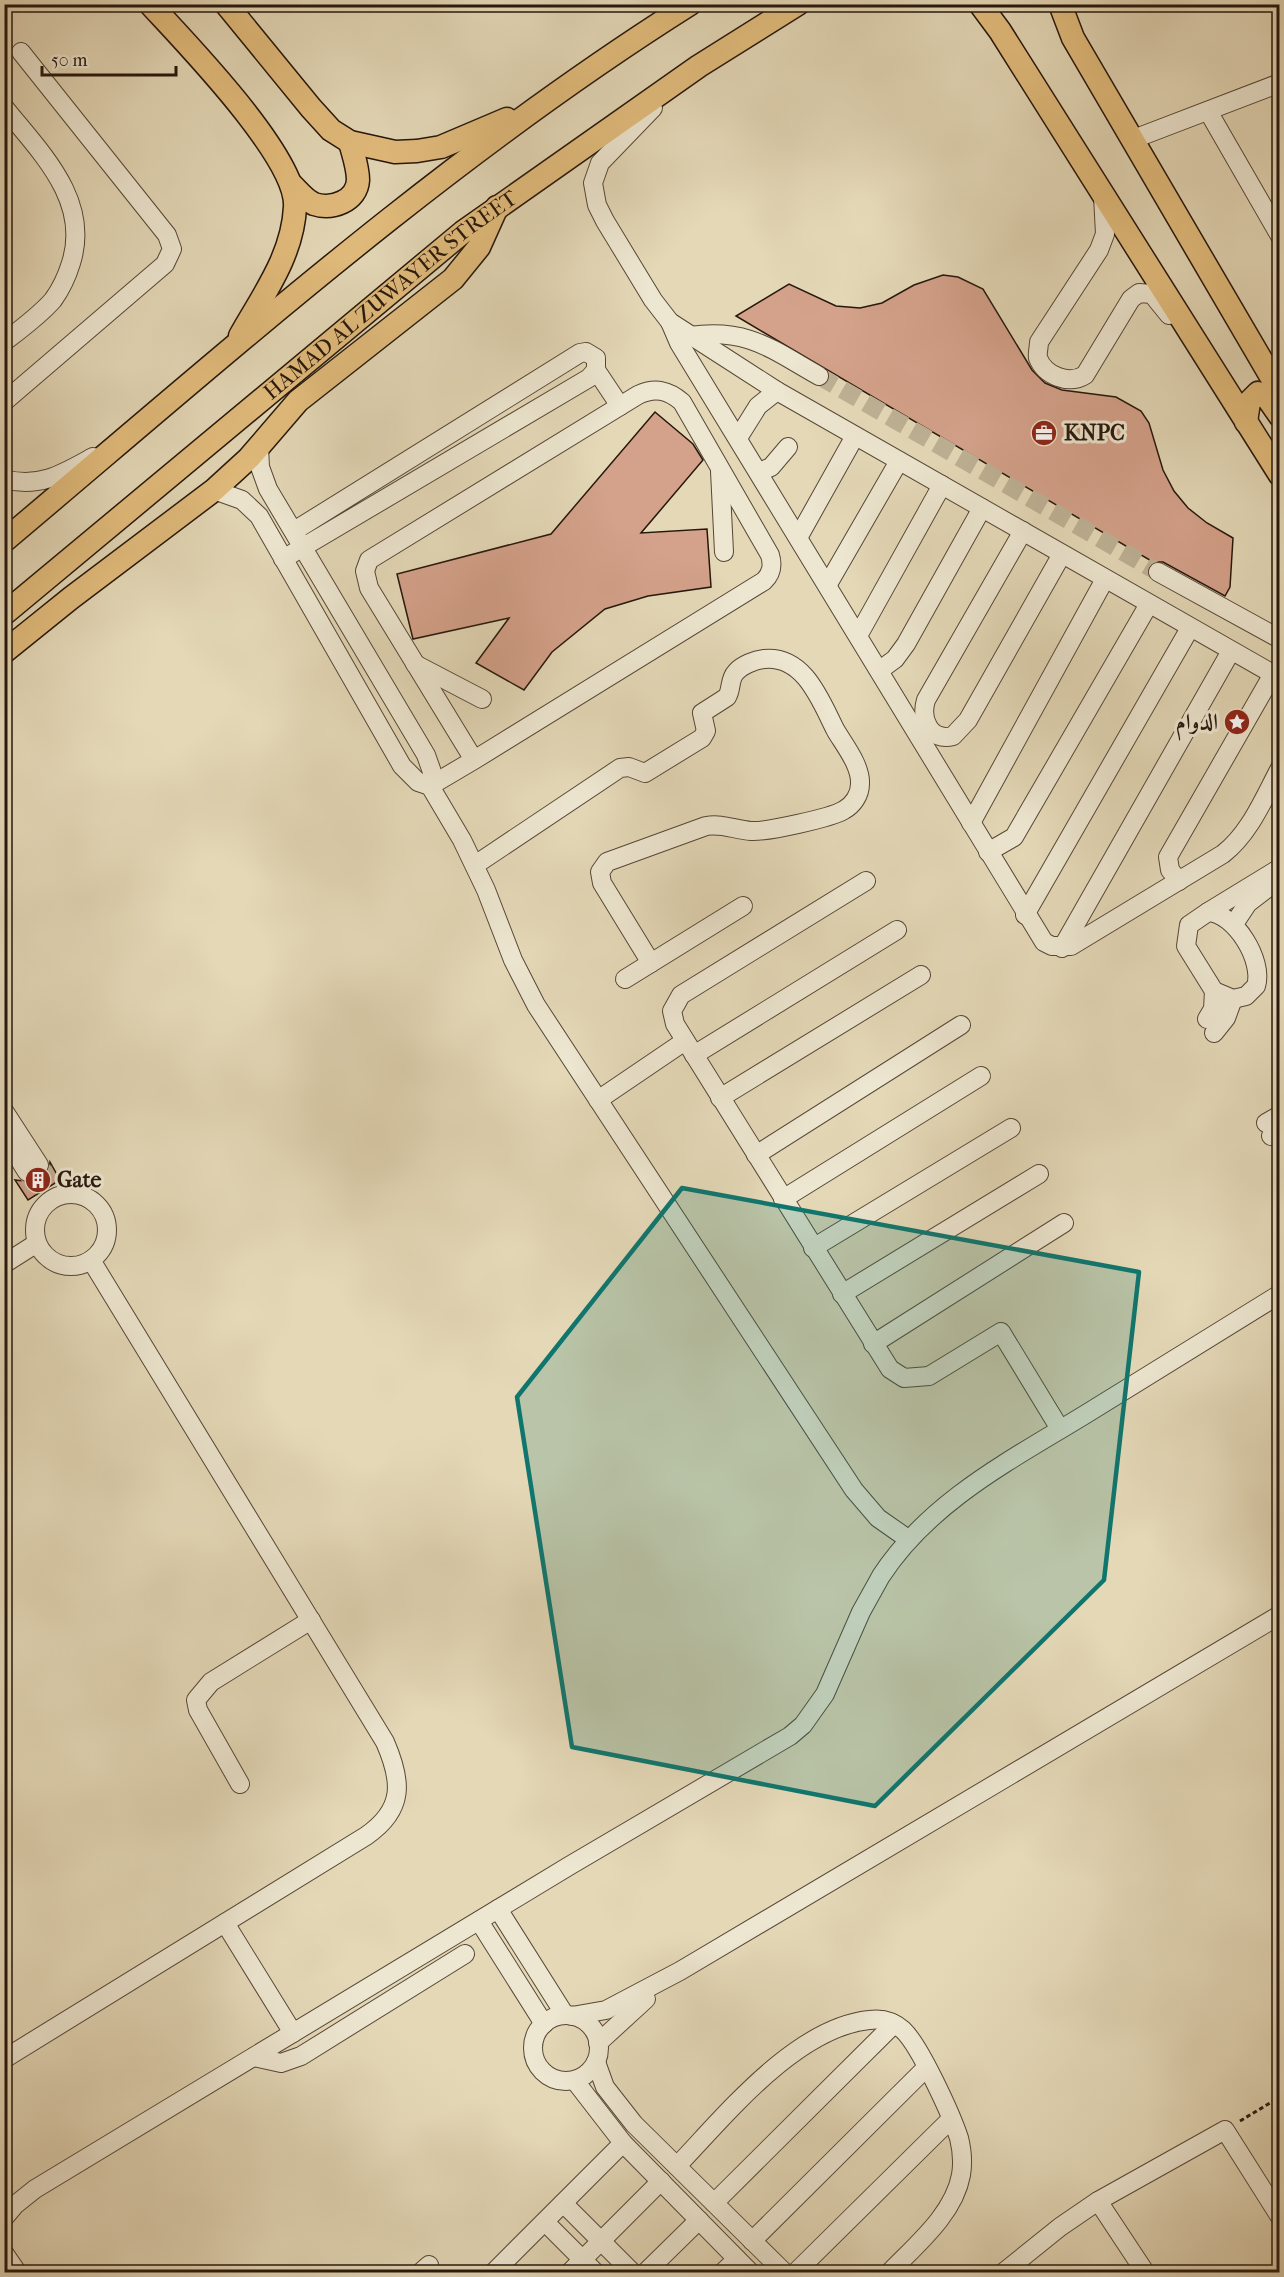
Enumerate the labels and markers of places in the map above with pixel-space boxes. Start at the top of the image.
office icon: KNPC [1029,418,1059,448]
place label: KNPC [1064,420,1125,446]
place icon: الدوام [1222,707,1252,737]
place label: الدوام [1176,709,1218,741]
building icon: Gate [23,1165,53,1195]
place label: Gate [57,1167,102,1193]

